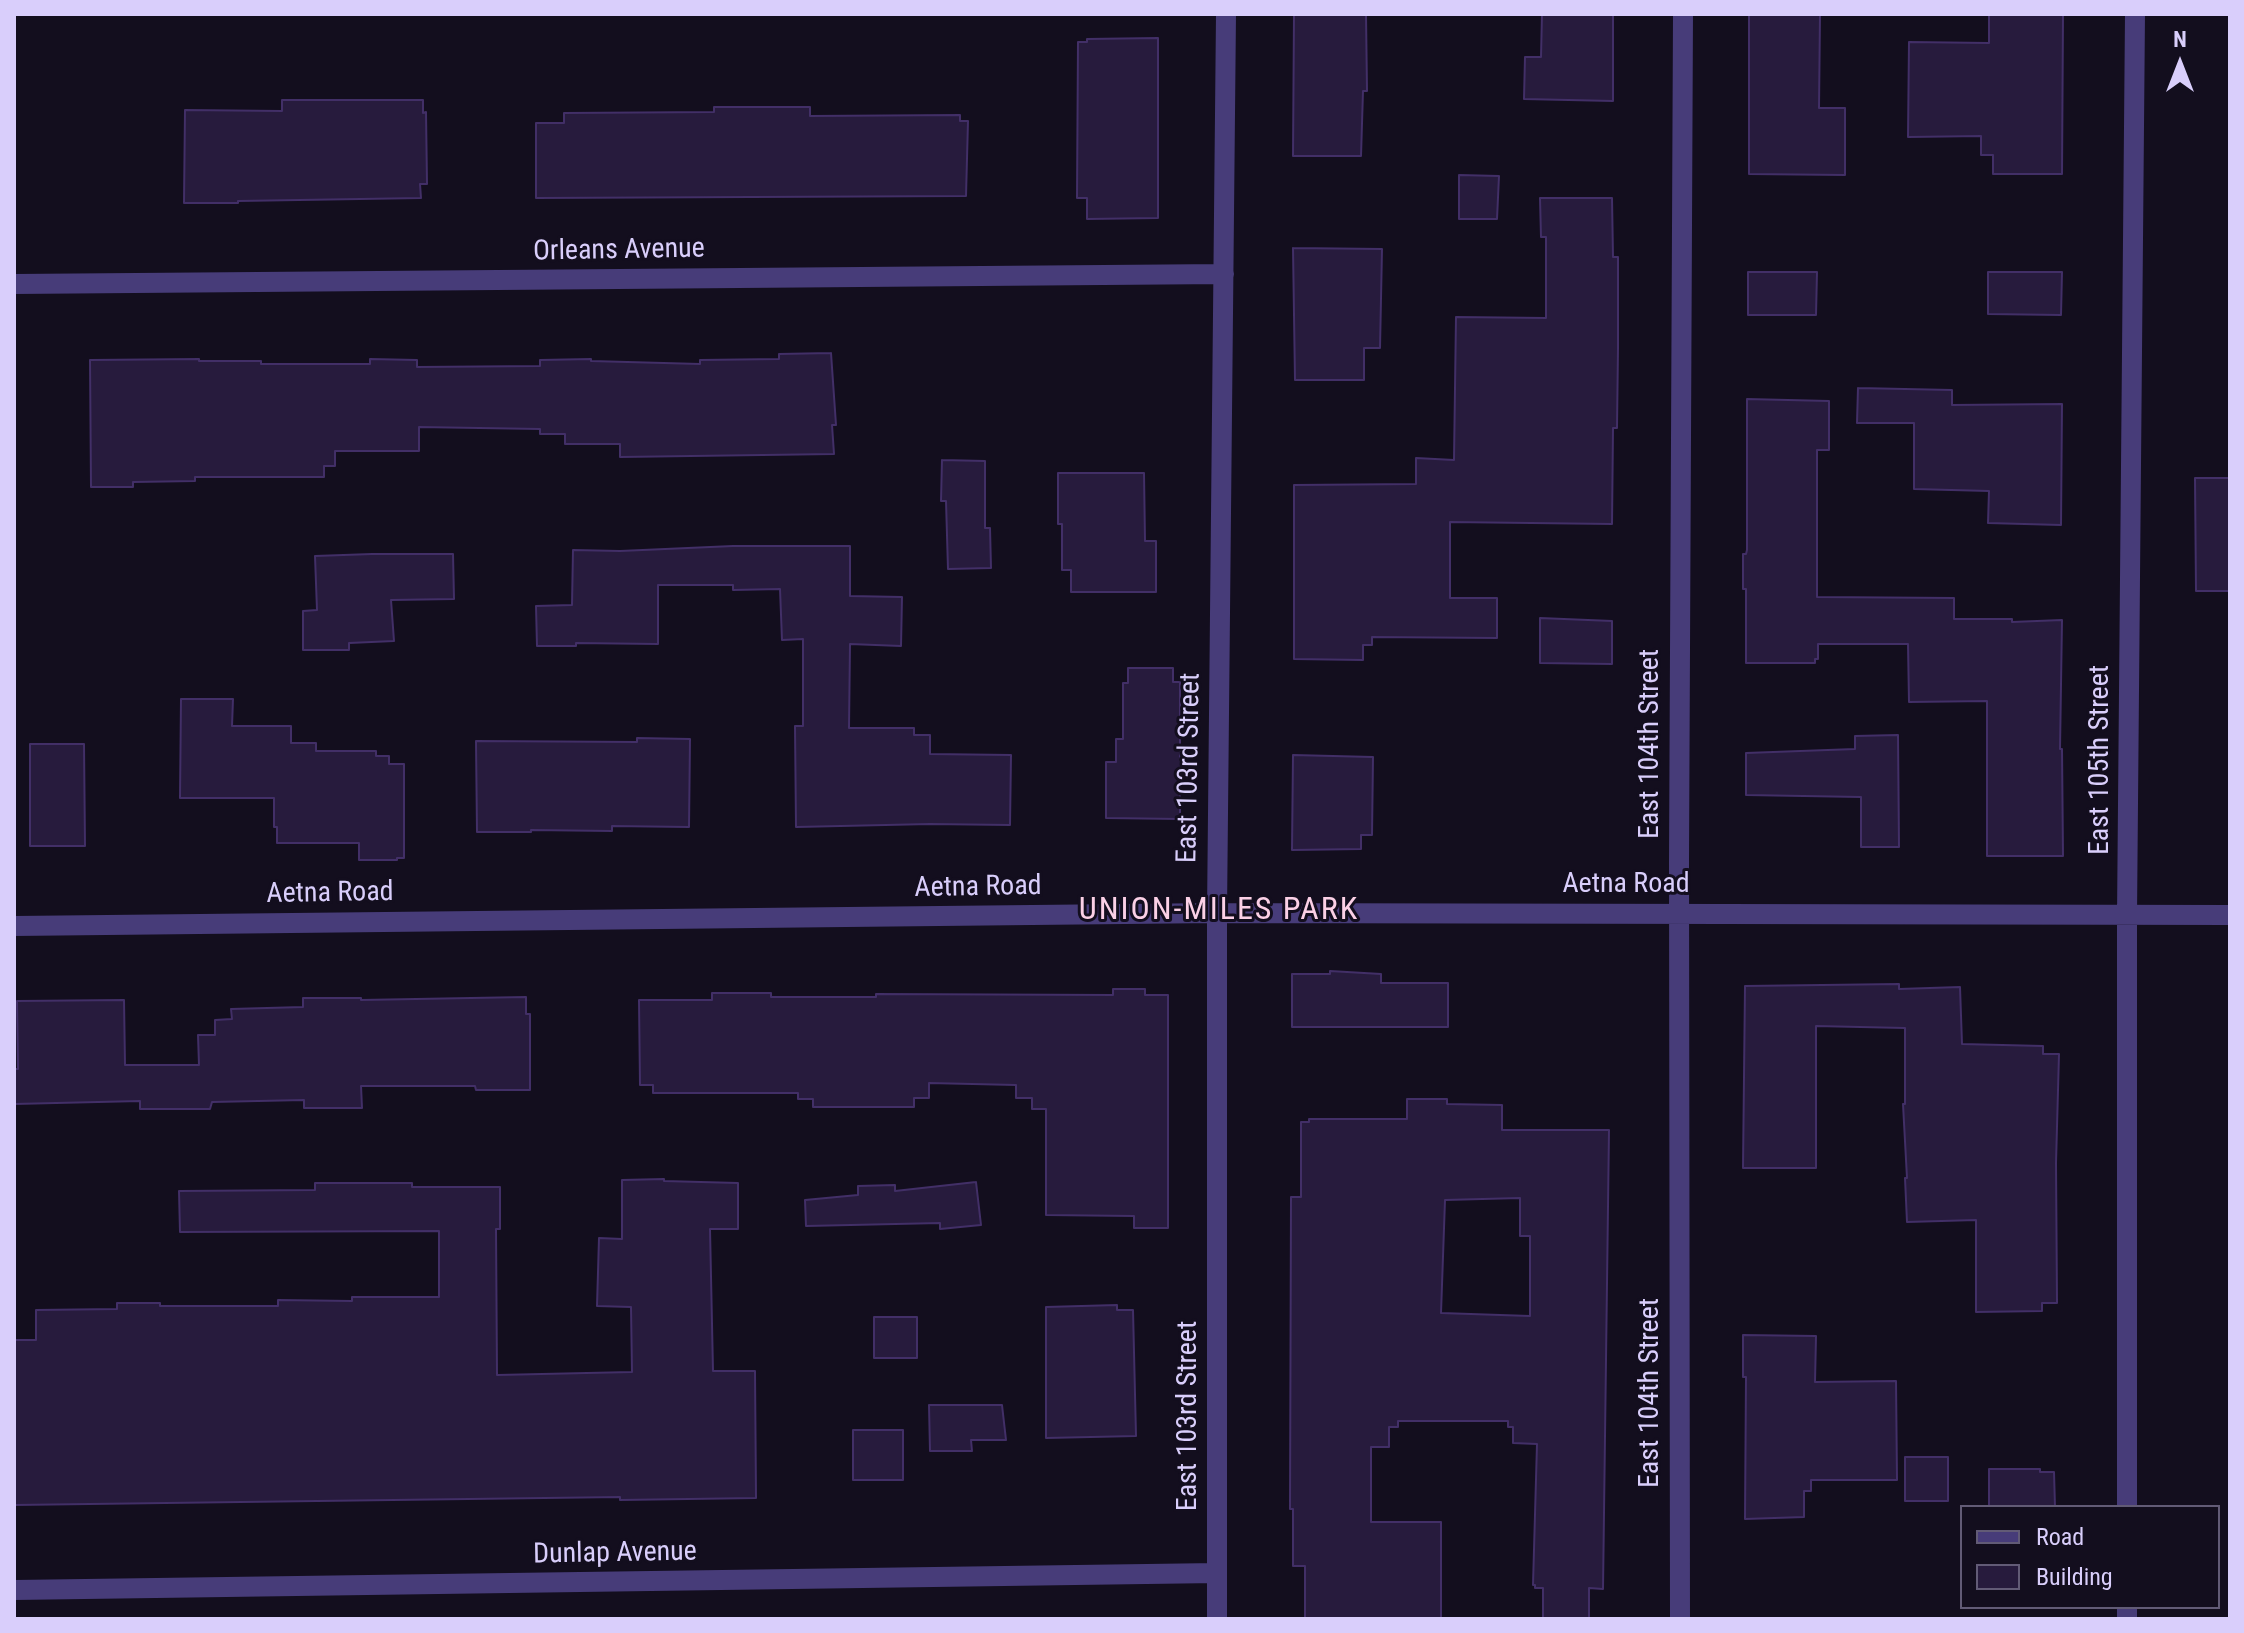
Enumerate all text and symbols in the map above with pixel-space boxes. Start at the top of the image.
north arrow [2140,24,2220,104]
text: N [2173,27,2187,52]
street label: Orleans Avenue [533,233,705,269]
street label: East 104th Street [1634,649,1668,839]
street label: East 105th Street [2084,665,2118,855]
street label: East 103rd Street [1172,672,1208,864]
street label: Aetna Road [1562,868,1690,902]
street label: Aetna Road [914,870,1042,906]
street label: Aetna Road [266,876,394,912]
district label: UNION-MILES PARK [1079,892,1359,930]
street label: East 104th Street [1634,1298,1668,1488]
street label: East 103rd Street [1172,1321,1206,1511]
legend [1960,1505,2220,1609]
text: Road [2036,1523,2084,1551]
street label: Dunlap Avenue [533,1536,697,1572]
text: Building [2036,1563,2113,1591]

